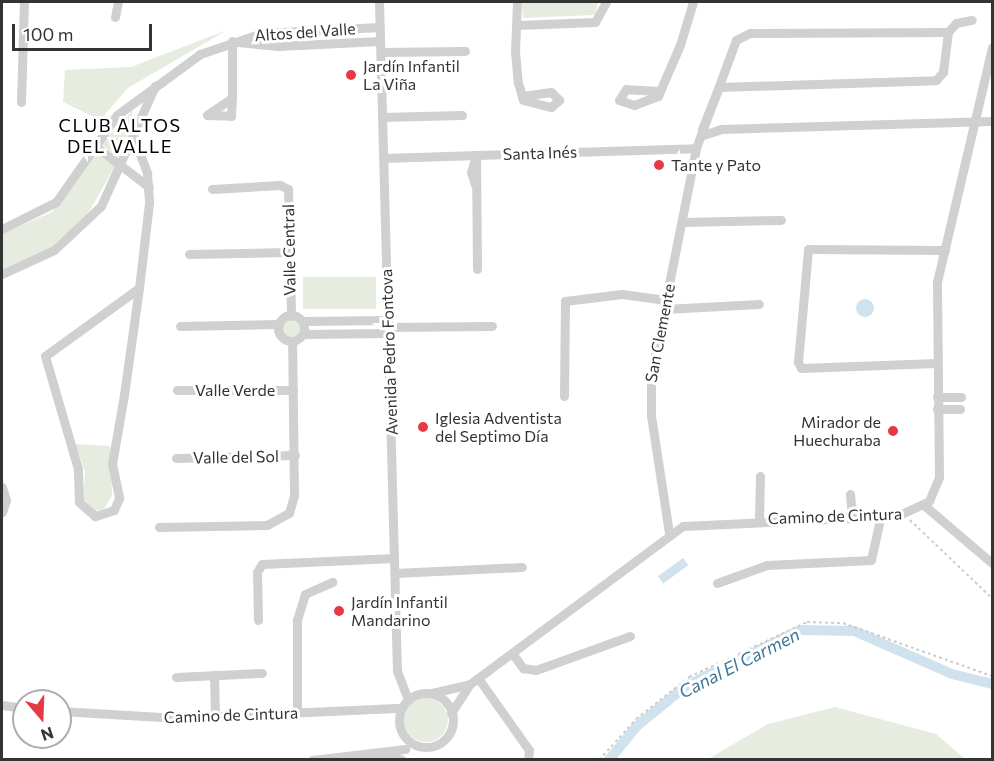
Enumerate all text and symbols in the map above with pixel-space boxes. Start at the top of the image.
scale bar [15,12,154,50]
street label: Altos del Valle [254,19,356,45]
text: 100 m [23,23,73,45]
place label: Jardín Infantil La Viña [363,56,460,94]
marker: Jardín Infantil La Viña [344,68,358,82]
district label: CLUB ALTOS DEL VALLE [59,115,181,158]
street label: Santa Inés [503,142,577,164]
place label: Tante y Pato [671,155,761,175]
marker: Tante y Pato [652,158,666,172]
street label: Valle Central [279,204,299,296]
street label: Avenida Pedro Fontova [376,268,402,436]
street label: San Clemente [641,282,679,384]
street label: Valle Verde [195,380,275,400]
place label: Iglesia Adventista del Septimo Día [435,408,562,446]
place label: Mirador de Huechuraba [793,412,881,450]
marker: Iglesia Adventista del Septimo Día [416,420,430,434]
marker: Mirador de Huechuraba [886,424,900,438]
street label: Valle del Sol [193,447,279,467]
street label: Camino de Cintura [768,504,902,528]
place label: Jardín Infantil Mandarino [351,592,448,630]
marker: Jardín Infantil Mandarino [332,604,346,618]
water label: Canal El Carmen [675,623,803,703]
north arrow [12,689,72,749]
street label: Camino de Cintura [164,703,298,727]
text: N [39,724,56,746]

